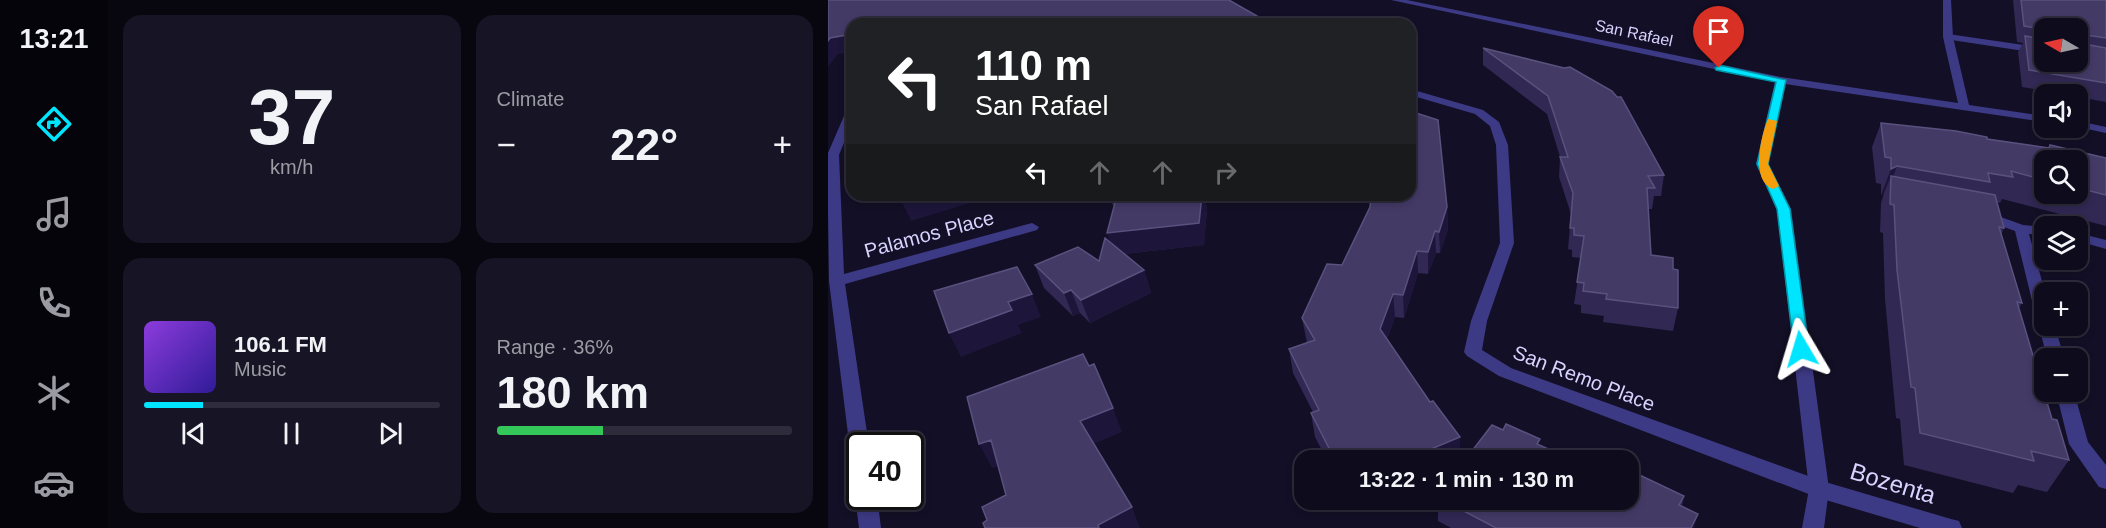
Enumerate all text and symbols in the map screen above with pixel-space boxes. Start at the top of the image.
pin [1693,6,1744,68]
icon: arrive [1702,15,1735,48]
street label: San Rafael [1594,16,1674,50]
north arrow [2034,18,2088,72]
map controls [2034,18,2088,402]
text: 13:21 [19,24,89,54]
icon: left [876,42,954,120]
text: 110 m [975,42,1092,89]
text: 37 [248,73,335,161]
button: sound [2034,84,2088,138]
text: Climate [497,88,564,110]
text: San Rafael [975,91,1109,121]
icon: directions [33,103,75,145]
text: 22° [610,119,678,170]
text: − [497,126,516,163]
text: + [773,126,792,163]
button: search [2034,150,2088,204]
text: km/h [270,156,313,178]
icon: left [1020,156,1053,189]
icon: ahead [1083,156,1116,189]
icon: ahead [1146,156,1179,189]
icon: right [1209,156,1242,189]
icon: music [33,193,75,235]
street label: Palamos Place [862,206,996,262]
button: layers [2034,216,2088,270]
icon: phone [33,282,75,324]
button: + [2034,282,2088,336]
position arrow [1769,317,1833,381]
text: 106.1 FM [234,332,327,357]
text: Range · 36% [497,336,613,358]
street label: San Remo Place [1510,341,1658,415]
button: − [2034,348,2088,402]
text: Music [234,358,286,380]
text: 180 km [497,367,649,418]
icon: climate [33,372,75,414]
icon: previous [177,417,210,450]
icon: pause [275,417,308,450]
icon: next [374,417,407,450]
speed limit sign: 40 [846,432,924,510]
street label: Bozenta [1847,457,1940,509]
icon: car [33,462,75,504]
text: 13:22 · 1 min · 130 m [1359,467,1574,492]

